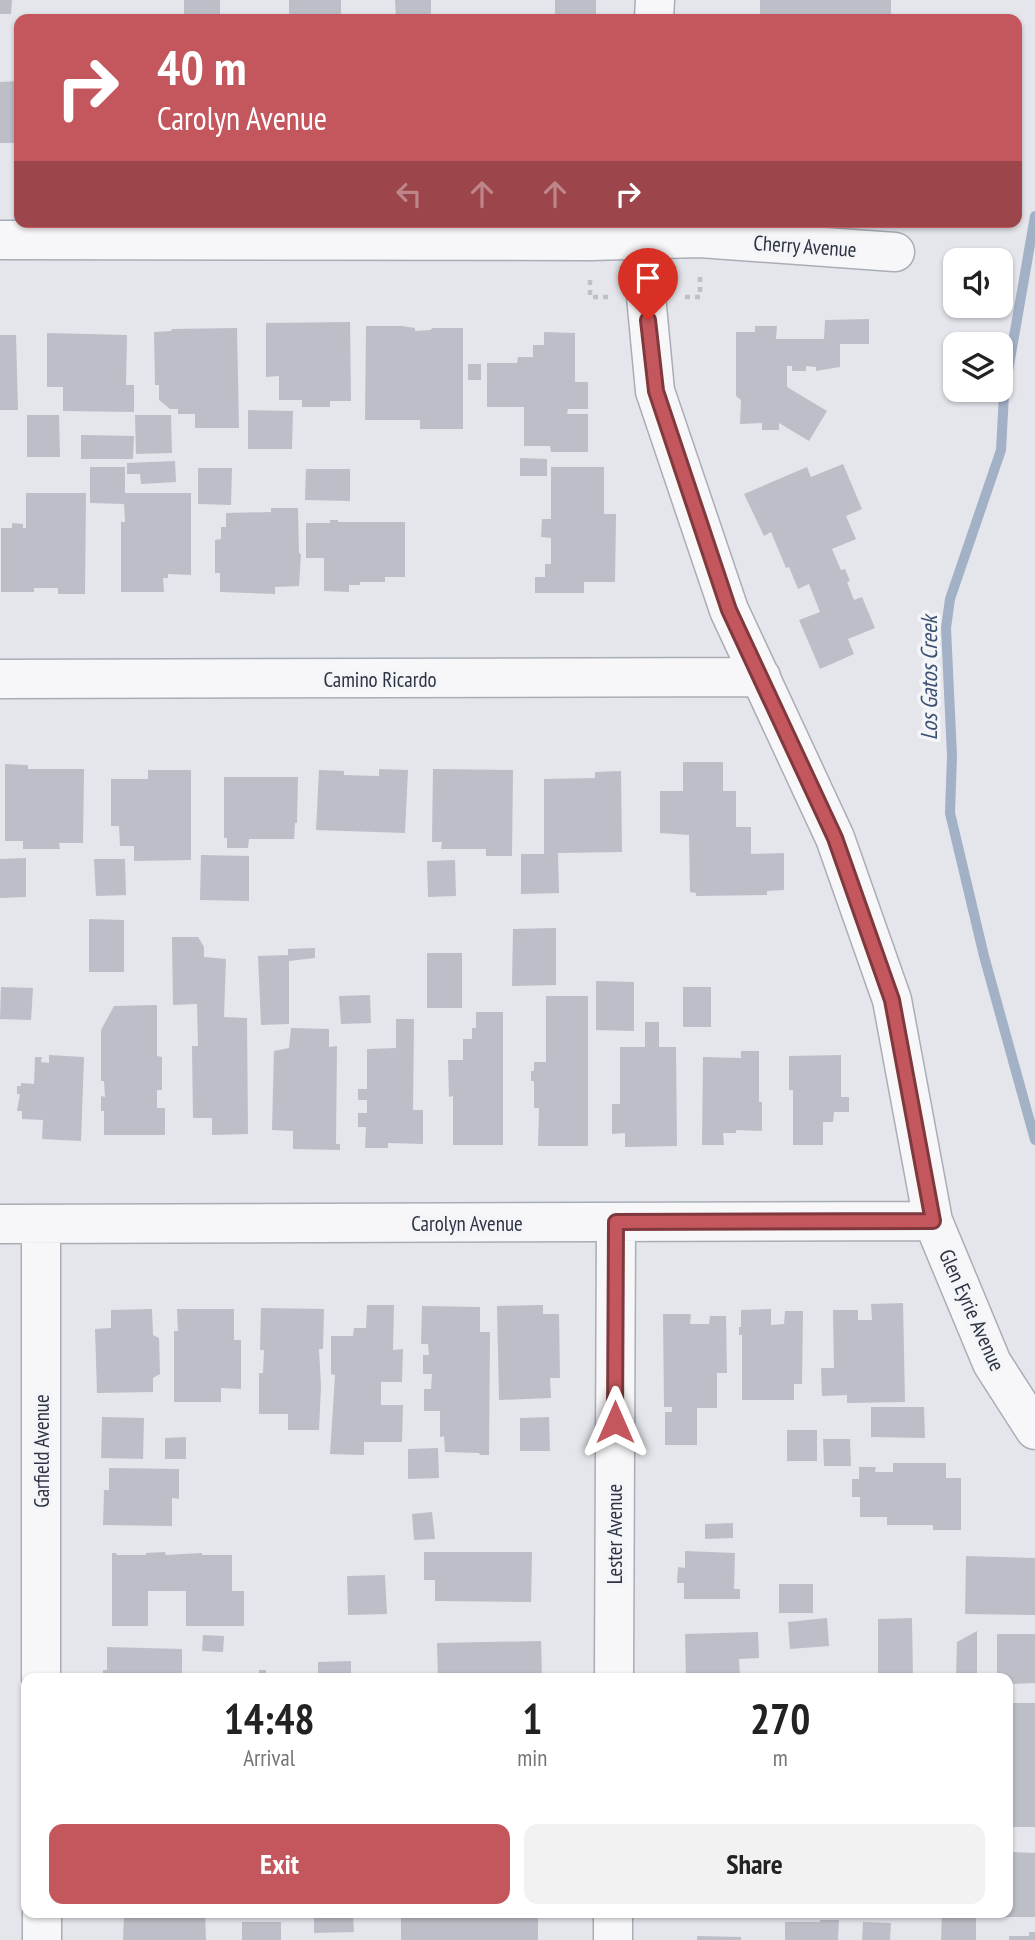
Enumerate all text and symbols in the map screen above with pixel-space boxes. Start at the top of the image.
text: 40 m [157,35,246,99]
icon: right [42,42,133,133]
text: Carolyn Avenue [157,97,327,139]
icon: left [390,175,428,213]
icon: ahead [463,175,501,213]
icon: ahead [536,175,574,213]
icon: right [609,175,647,213]
street label: Cherry Avenue [753,229,857,263]
pin [618,248,678,320]
map controls [943,248,1013,402]
button: sound [943,248,1013,318]
icon: arrive [629,259,667,297]
button: layers [943,332,1013,402]
water label: Los Gatos Creek [914,613,943,740]
street label: Camino Ricardo [323,666,437,693]
street label: Carolyn Avenue [411,1210,523,1237]
street label: Glen Eyrie Avenue [933,1245,1011,1375]
position arrow [578,1385,652,1459]
street label: Garfield Avenue [28,1394,55,1508]
street label: Lester Avenue [601,1484,628,1584]
text: 14:48 [224,1691,315,1746]
text: 1 [522,1691,542,1746]
text: 270 [750,1691,810,1746]
text: Arrival [243,1743,295,1772]
text: min [517,1743,547,1772]
text: m [773,1743,788,1772]
button: Exit [49,1824,510,1904]
button: Share [524,1824,985,1904]

